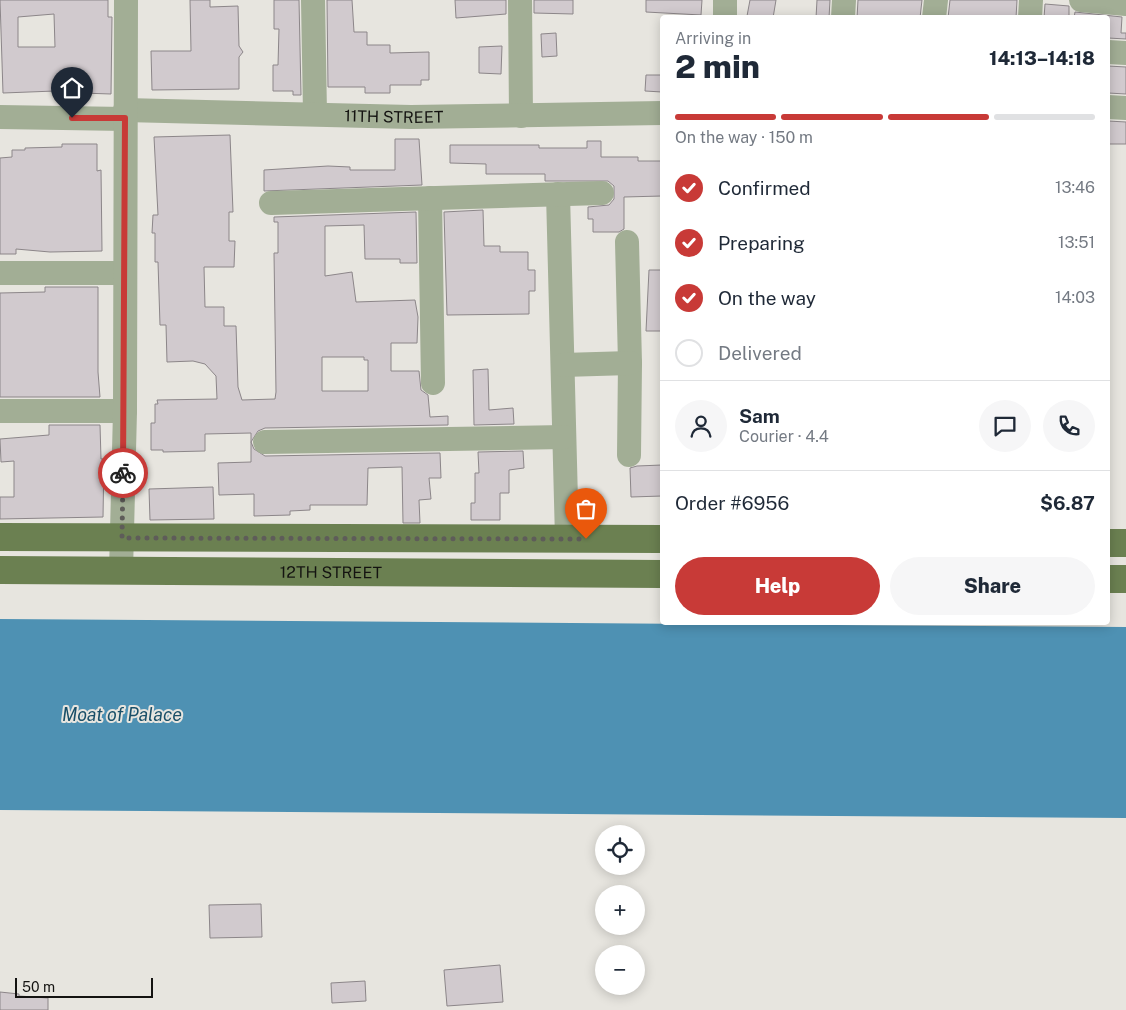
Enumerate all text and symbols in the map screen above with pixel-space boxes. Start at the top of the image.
text: Arriving in [675,29,751,48]
text: 14:13–14:18 [989,47,1095,69]
text: 2 min [675,48,760,85]
pin [51,67,93,118]
icon: home [58,74,86,102]
street label: 11TH STREET [344,106,444,127]
text: On the way · 150 m [675,128,813,147]
icon: check [675,174,703,202]
text: Confirmed [718,177,811,199]
text: 13:46 [1055,178,1095,197]
icon: check [675,229,703,257]
text: Preparing [718,232,805,254]
text: 13:51 [1058,233,1095,252]
icon: check [675,284,703,312]
text: On the way [718,287,816,309]
text: 14:03 [1055,288,1095,307]
text: Delivered [718,342,802,364]
button: person [675,400,727,452]
button: chat [979,400,1031,452]
button: phone [1043,400,1095,452]
text: Sam [739,405,780,427]
text: Courier · 4.4 [739,427,829,446]
courier [98,448,148,498]
icon: bike [109,459,137,487]
pin [565,488,607,539]
text: Order #6956 [675,492,789,514]
text: $6.87 [1040,492,1095,514]
icon: bag [572,495,600,523]
button: Help [675,557,880,615]
button: Share [890,557,1095,615]
street label: 12TH STREET [280,563,383,582]
water label: Moat of Palace [62,704,182,725]
map controls [595,825,645,995]
button: locate [595,825,645,875]
button: + [595,885,645,935]
button: − [595,945,645,995]
scale bar [15,975,152,998]
text: 50 m [22,979,55,995]

